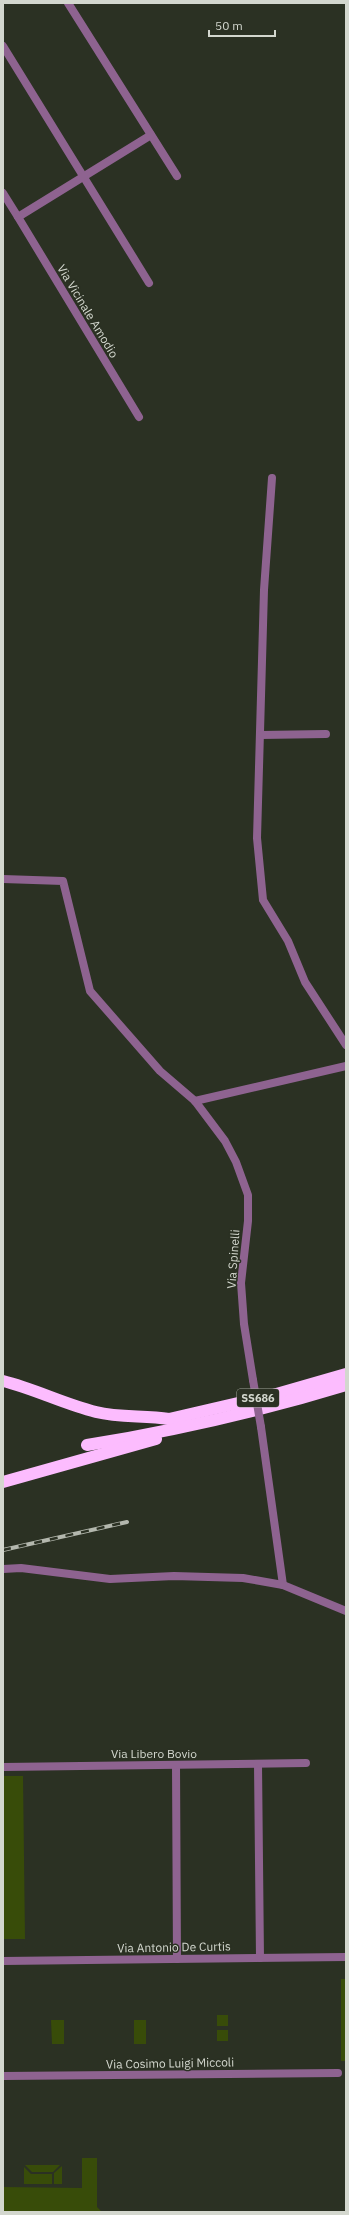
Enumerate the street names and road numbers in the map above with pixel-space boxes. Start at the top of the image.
street label: Via Vicinale Amodio [54,262,122,361]
street label: Via Spinelli [223,1229,243,1289]
road number: SS686 [237,1389,279,1407]
street label: Via Libero Bovio [111,1746,197,1761]
street label: Via Antonio De Curtis [117,1939,231,1955]
street label: Via Cosimo Luigi Miccoli [106,2054,234,2072]

